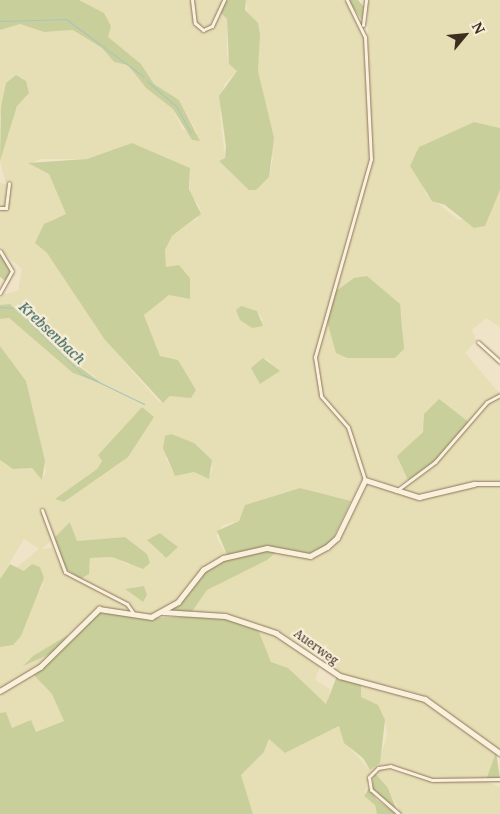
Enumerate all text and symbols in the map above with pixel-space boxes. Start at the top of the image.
north arrow [440,10,490,60]
text: N [468,18,490,37]
water label: Krebsenbach [16,298,88,368]
street label: Auerweg [291,626,341,668]

